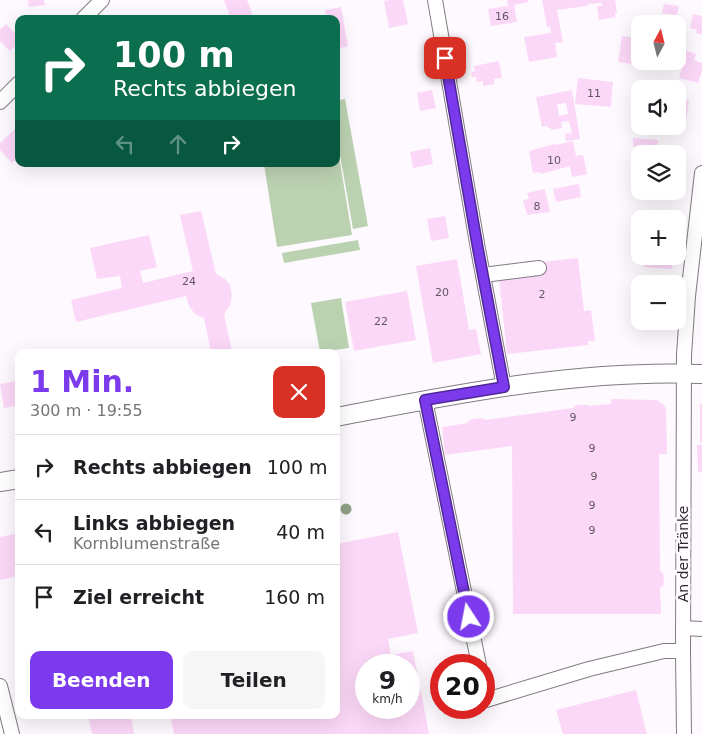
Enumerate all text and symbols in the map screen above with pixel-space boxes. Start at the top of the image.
house number: 16 [495,10,509,23]
north arrow [631,15,686,70]
map controls [631,15,686,330]
icon: right [30,35,95,100]
text: 100 m [113,35,235,75]
pin [424,37,466,79]
icon: arrive [431,44,459,72]
text: Rechts abbiegen [113,76,296,101]
button: sound [631,80,686,135]
house number: 11 [587,87,601,100]
icon: left [111,130,139,158]
icon: ahead [164,130,192,158]
icon: right [217,130,245,158]
button: layers [631,145,686,200]
house number: 10 [547,154,561,167]
house number: 8 [534,200,541,213]
button: + [631,210,686,265]
house number: 24 [182,275,196,288]
button: − [631,275,686,330]
house number: 20 [435,286,449,299]
house number: 2 [539,288,546,301]
house number: 22 [374,315,388,328]
text: 1 Min. [30,364,134,399]
button: close [273,366,325,418]
text: 300 m · 19:55 [30,401,143,420]
house number: 9 [570,411,577,424]
house number: 9 [589,442,596,455]
icon: right [30,453,58,481]
text: Rechts abbiegen [73,456,252,478]
text: 100 m [267,456,328,478]
house number: 9 [591,470,598,483]
house number: 9 [589,499,596,512]
street label: An der Tränke [675,506,691,602]
text: Links abbiegen [73,512,235,534]
icon: left [30,518,58,546]
text: 40 m [276,521,325,543]
house number: 9 [589,524,596,537]
text: Kornblumenstraße [73,534,220,553]
icon: arrive [30,583,58,611]
text: Ziel erreicht [73,586,204,608]
text: 160 m [264,586,325,608]
position arrow [442,590,494,642]
button: Beenden [30,651,173,709]
button: Teilen [183,651,325,709]
speed limit sign: 20 [430,654,495,719]
text: 9 [379,666,396,695]
text: km/h [372,692,403,706]

